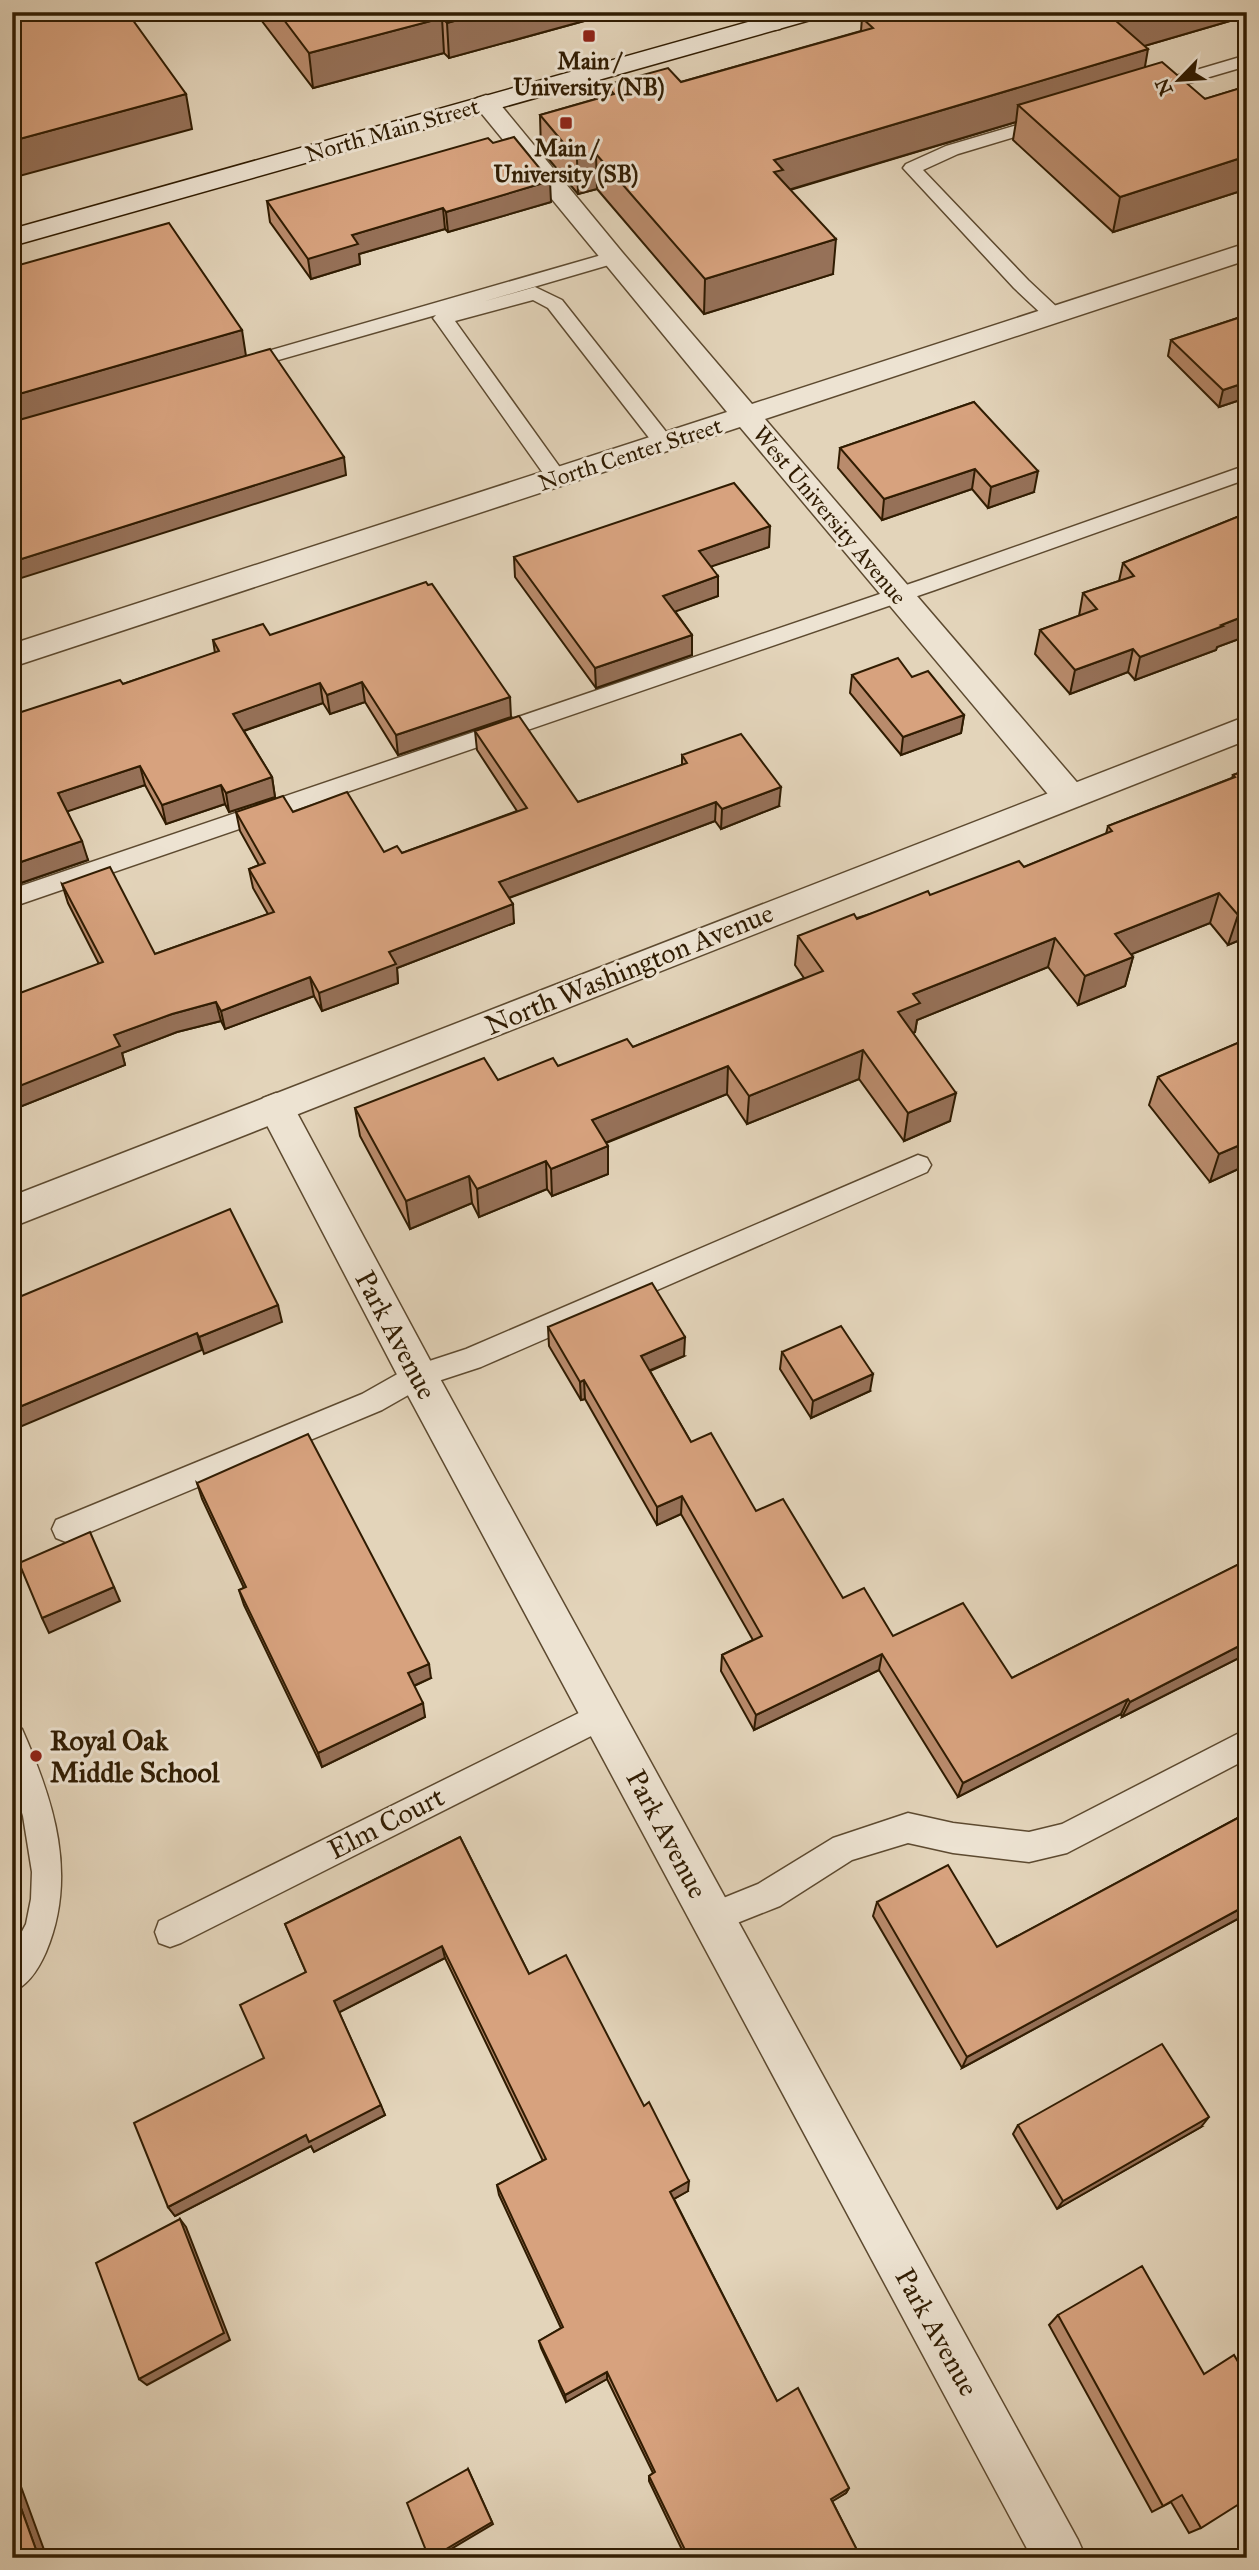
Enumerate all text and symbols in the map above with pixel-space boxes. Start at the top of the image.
marker: Main / University (NB) [581,28,597,44]
north arrow [1144,46,1214,116]
place label: Main / University (NB) [513,47,665,102]
text: N [1150,75,1178,99]
street label: North Main Street [302,92,482,168]
marker: Main / University (SB) [558,115,574,131]
place label: Main / University (SB) [494,134,638,189]
street label: North Center Street [535,411,725,497]
street label: West University Avenue [747,420,913,610]
street label: North Washington Avenue [480,895,778,1043]
street label: Park Avenue [348,1265,444,1405]
place label: Royal Oak Middle School [50,1723,220,1790]
marker: Royal Oak Middle School [28,1748,44,1764]
street label: Park Avenue [619,1764,715,1904]
street label: Elm Court [322,1779,450,1867]
street label: Park Avenue [888,2262,986,2402]

